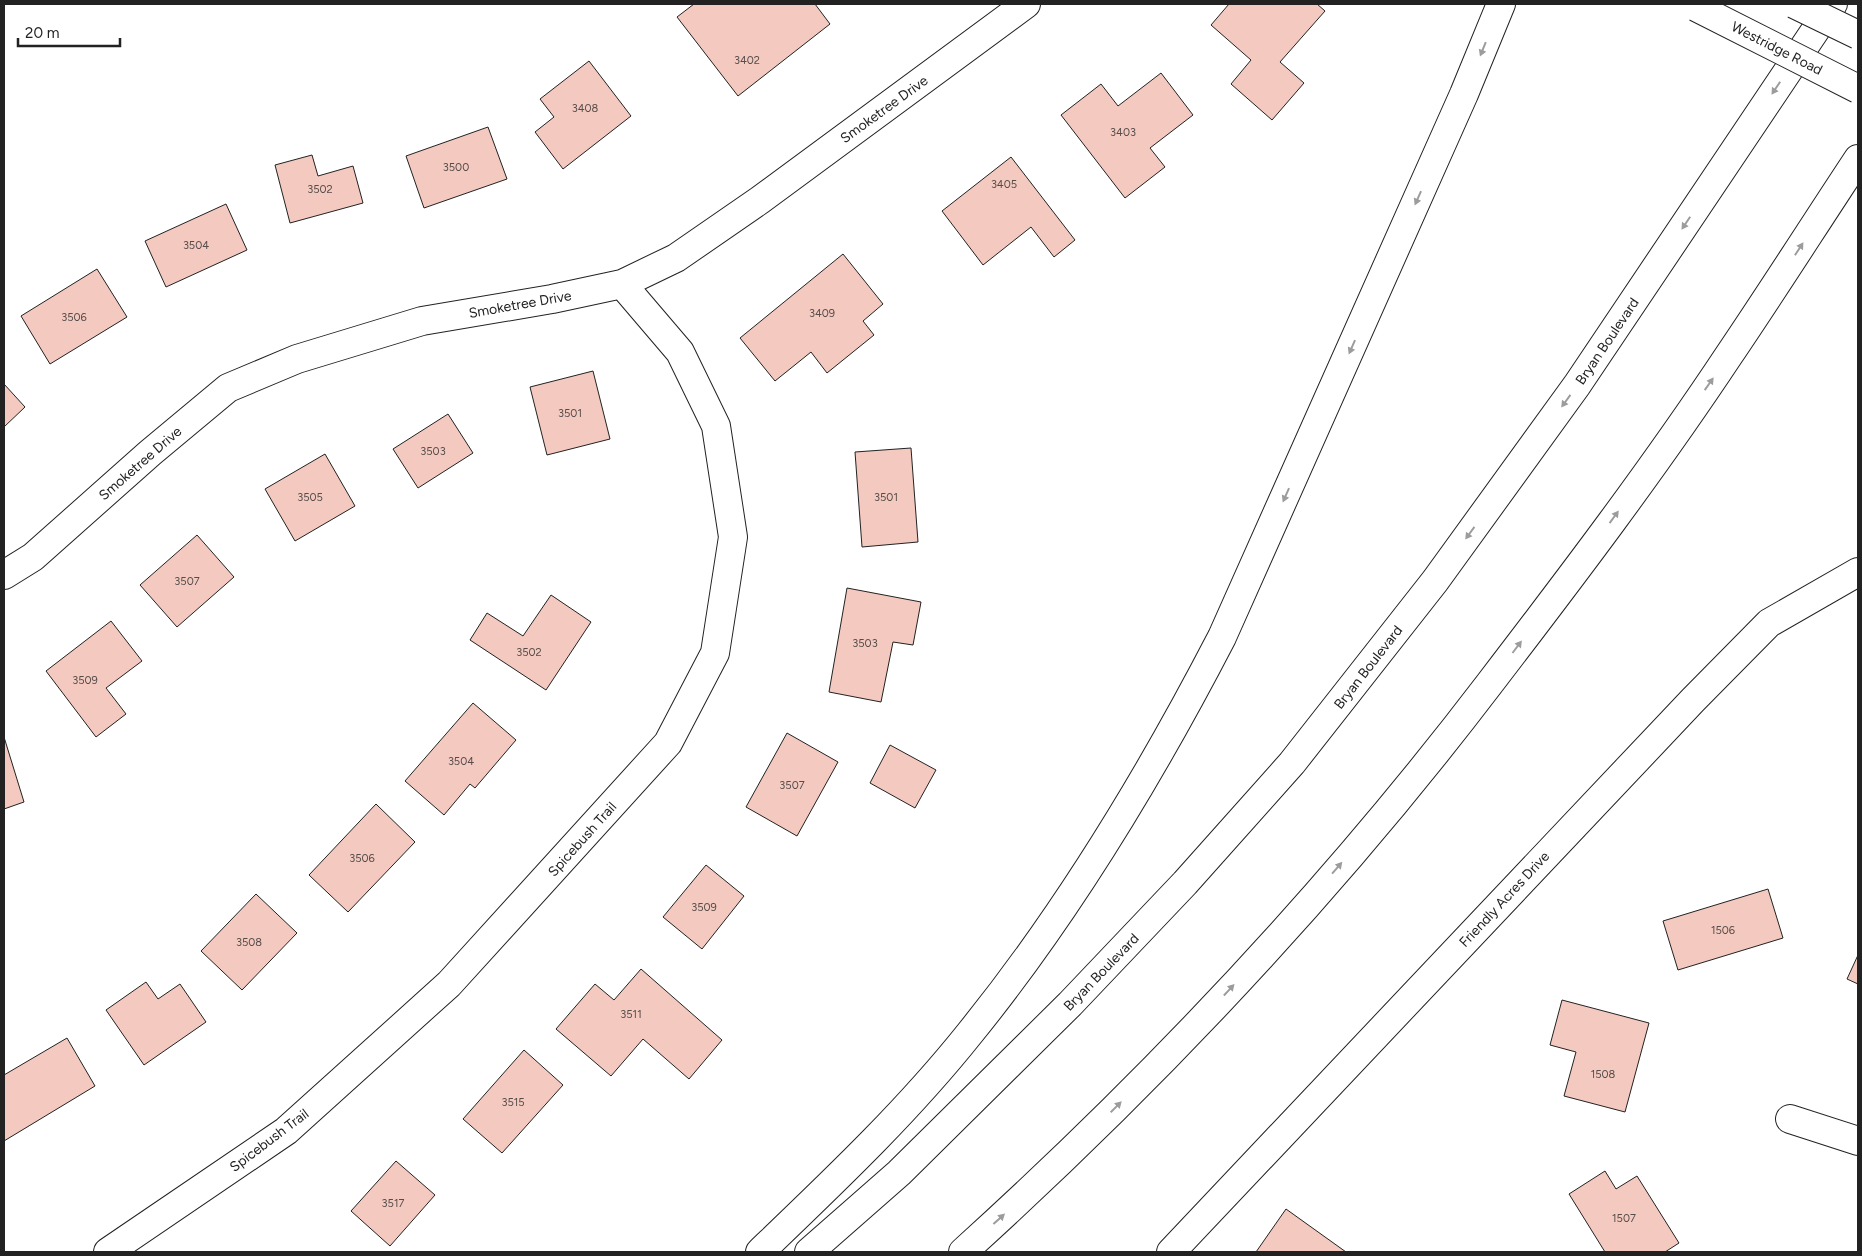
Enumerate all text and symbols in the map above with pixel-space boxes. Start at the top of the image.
scale bar [18,15,120,47]
street label: Westridge Road [1728,18,1825,79]
text: 20 m [25,24,59,42]
one-way arrow [1478,42,1486,56]
house number: 3402 [734,54,760,67]
street label: Smoketree Drive [837,72,932,147]
one-way arrow [1772,81,1781,95]
house number: 3408 [572,102,599,115]
house number: 3403 [1110,126,1136,139]
house number: 3500 [443,161,469,174]
house number: 3405 [991,178,1017,191]
house number: 3502 [307,183,333,196]
one-way arrow [1414,191,1422,205]
one-way arrow [1681,216,1691,230]
house number: 3504 [183,239,209,252]
one-way arrow [1794,242,1804,256]
street label: Smoketree Drive [467,287,573,322]
street label: Bryan Boulevard [1572,295,1643,388]
house number: 3409 [809,307,835,320]
house number: 3506 [61,311,87,324]
one-way arrow [1348,340,1356,354]
one-way arrow [1704,377,1714,391]
one-way arrow [1561,394,1571,408]
house number: 3501 [558,407,582,420]
street label: Smoketree Drive [95,423,185,504]
house number: 3503 [420,445,446,458]
one-way arrow [1282,488,1290,502]
house number: 3505 [297,491,323,504]
house number: 3501 [874,491,898,504]
one-way arrow [1609,510,1619,524]
one-way arrow [1465,526,1476,539]
house number: 3507 [174,575,200,588]
street label: Bryan Boulevard [1331,622,1406,712]
house number: 3503 [852,637,878,650]
one-way arrow [1512,640,1522,654]
house number: 3502 [516,646,542,659]
house number: 3509 [72,674,98,687]
house number: 3504 [448,755,474,768]
house number: 3507 [779,779,805,792]
street label: Spicebush Trail [544,799,620,880]
street label: Friendly Acres Drive [1456,848,1553,951]
house number: 3506 [349,852,375,865]
one-way arrow [1331,863,1343,875]
house number: 3509 [691,901,717,914]
house number: 1506 [1711,924,1735,937]
street label: Bryan Boulevard [1060,930,1143,1015]
house number: 3508 [236,936,262,949]
one-way arrow [1223,984,1235,996]
house number: 3511 [620,1008,642,1021]
house number: 1508 [1591,1068,1616,1081]
house number: 3515 [501,1096,525,1109]
one-way arrow [1110,1101,1122,1113]
street label: Spicebush Trail [226,1105,312,1176]
house number: 3517 [382,1197,404,1210]
house number: 1507 [1612,1212,1636,1225]
one-way arrow [993,1214,1006,1225]

